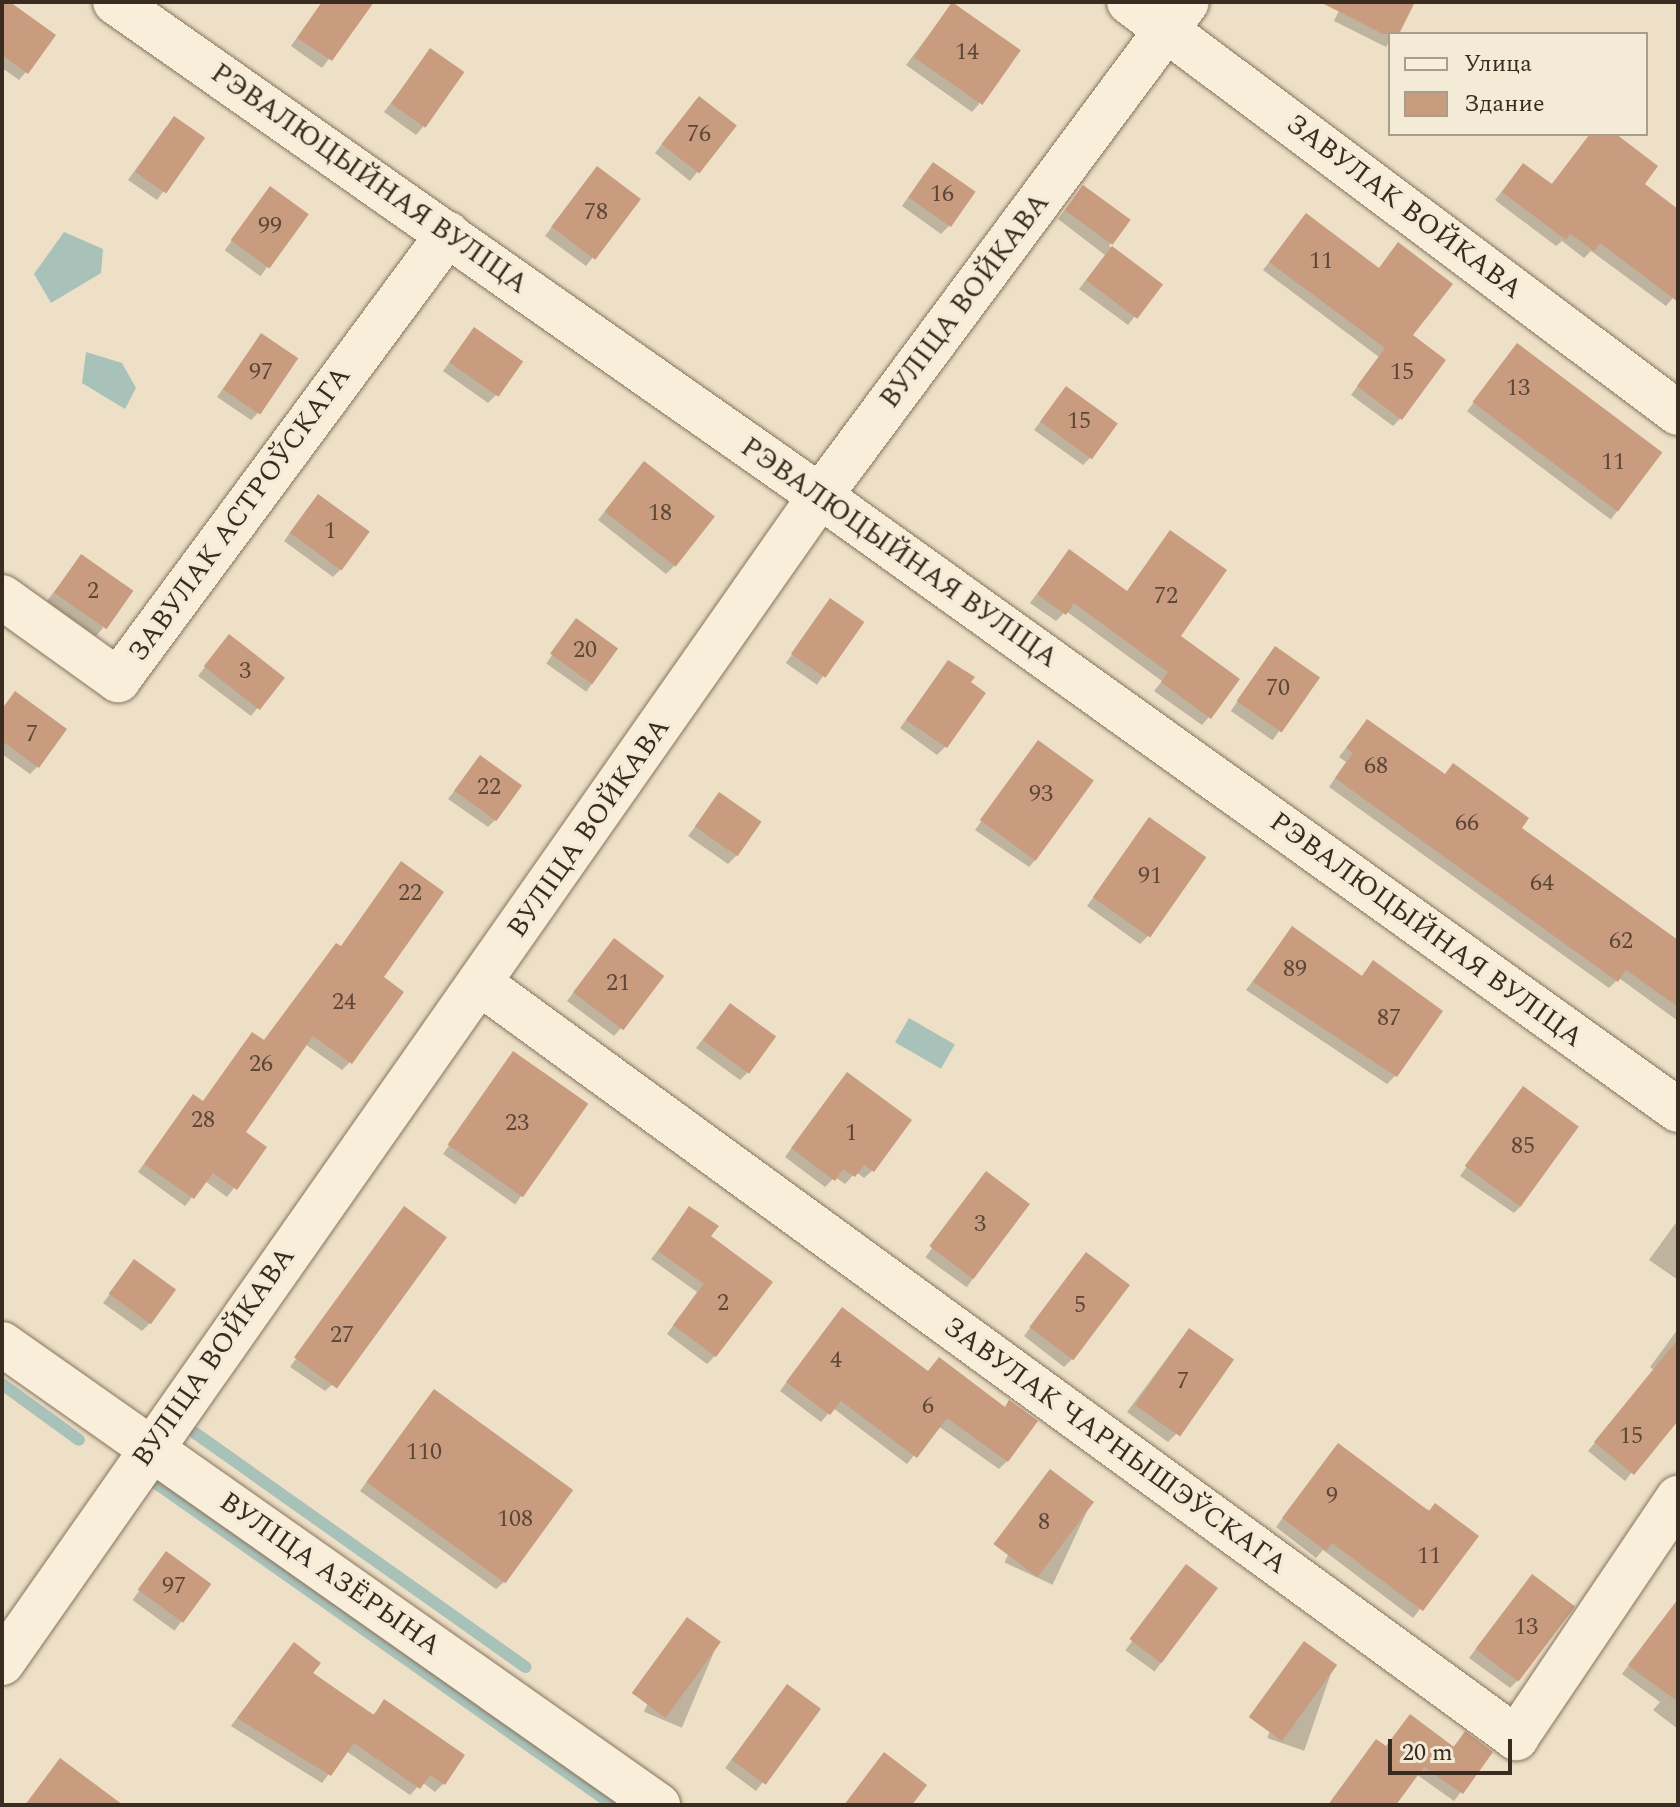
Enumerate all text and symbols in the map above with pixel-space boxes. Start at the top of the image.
legend [1388,32,1648,136]
house number: 14 [955,39,979,67]
text: Улица [1464,46,1532,82]
street label: РЭВАЛЮЦЫЙНАЯ ВУЛІЦА [204,57,534,301]
text: Здание [1464,86,1545,122]
street label: ЗАВУЛАК ВОЙКАВА [1279,107,1529,307]
house number: 76 [687,121,711,149]
house number: 16 [930,181,954,209]
street label: ВУЛІЦА ВОЙКАВА [873,187,1057,415]
house number: 78 [584,199,608,227]
house number: 99 [258,213,282,241]
house number: 11 [1309,248,1333,276]
house number: 97 [249,359,273,387]
house number: 15 [1390,359,1414,387]
street label: ЗАВУЛАК АСТРОЎСКАГА [122,360,358,668]
house number: 13 [1506,375,1530,403]
house number: 15 [1067,408,1091,436]
street label: РЭВАЛЮЦЫЙНАЯ ВУЛІЦА [734,431,1064,675]
house number: 11 [1601,449,1625,477]
house number: 18 [648,500,672,528]
house number: 1 [324,518,336,546]
house number: 2 [87,578,99,606]
house number: 72 [1154,583,1178,611]
house number: 20 [573,637,597,665]
house number: 3 [239,658,251,686]
house number: 70 [1266,675,1290,703]
street label: ВУЛІЦА ВОЙКАВА [500,712,678,944]
house number: 7 [26,721,38,749]
house number: 68 [1364,753,1388,781]
house number: 22 [477,774,501,802]
house number: 93 [1029,781,1053,809]
street label: РЭВАЛЮЦЫЙНАЯ ВУЛІЦА [1263,805,1589,1055]
house number: 66 [1455,810,1479,838]
house number: 91 [1138,863,1162,891]
house number: 64 [1530,870,1554,898]
house number: 22 [398,880,422,908]
house number: 62 [1609,928,1633,956]
house number: 89 [1283,956,1307,984]
house number: 21 [606,970,630,998]
house number: 24 [332,989,356,1017]
house number: 87 [1377,1005,1401,1033]
house number: 26 [249,1051,273,1079]
house number: 28 [191,1107,215,1135]
house number: 23 [505,1110,529,1138]
house number: 1 [845,1120,857,1148]
house number: 85 [1511,1133,1535,1161]
house number: 3 [974,1211,986,1239]
street label: ВУЛІЦА ВОЙКАВА [125,1241,303,1473]
house number: 2 [717,1290,729,1318]
house number: 5 [1074,1292,1086,1320]
street label: ЗАВУЛАК ЧАРНЫШЭЎСКАГА [937,1310,1293,1582]
house number: 27 [330,1322,354,1350]
house number: 4 [830,1347,842,1375]
house number: 7 [1177,1368,1189,1396]
house number: 6 [922,1393,934,1421]
house number: 15 [1619,1423,1643,1451]
house number: 110 [406,1439,442,1467]
house number: 9 [1326,1483,1338,1511]
street label: ВУЛІЦА АЗЁРЫНА [213,1485,447,1663]
house number: 108 [497,1506,533,1534]
house number: 8 [1038,1509,1050,1537]
house number: 11 [1417,1543,1441,1571]
house number: 97 [162,1573,186,1601]
house number: 13 [1514,1614,1538,1642]
scale bar [1392,1723,1516,1773]
text: 20 m [1402,1735,1453,1771]

